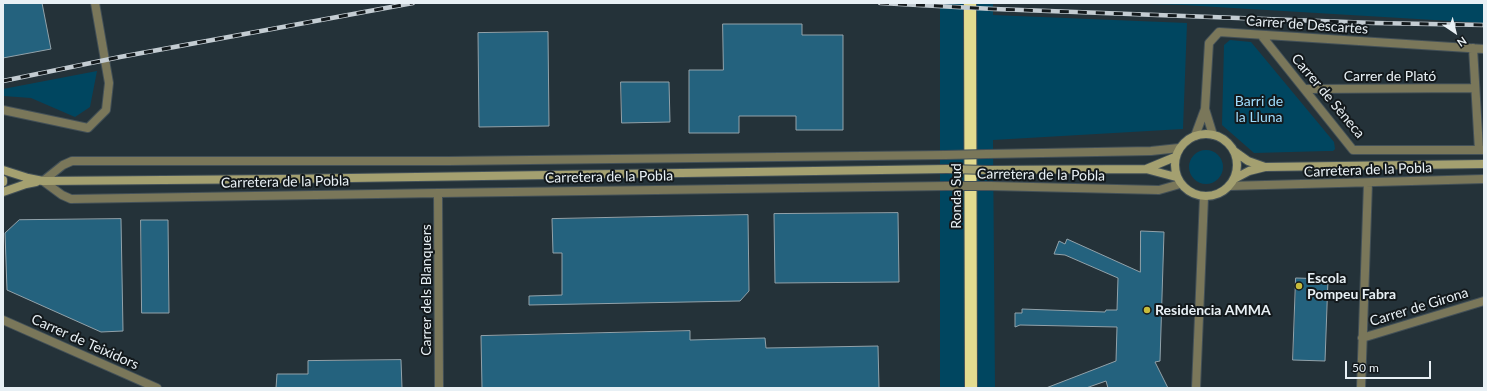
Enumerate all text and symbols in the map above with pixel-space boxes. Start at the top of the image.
street label: Carrer de Descartes [1245,12,1369,38]
north arrow [1435,12,1475,52]
text: N [1455,34,1469,50]
street label: Carrer de Sèneca [1288,50,1368,142]
street label: Carrer de Plató [1344,68,1436,84]
park label: Barri de la Lluna [1235,93,1283,126]
street label: Carretera de la Pobla [1304,159,1432,181]
street label: Ronda Sud [948,163,964,229]
street label: Carretera de la Pobla [977,165,1105,185]
street label: Carretera de la Pobla [545,167,673,187]
street label: Carretera de la Pobla [221,172,349,192]
street label: Carrer dels Blanquers [418,224,434,356]
place label: Escola Pompeu Fabra [1307,270,1396,302]
marker: Escola Pompeu Fabra [1294,281,1304,291]
street label: Carrer de Girona [1368,284,1470,330]
place label: Residència AMMA [1155,302,1271,318]
marker: Residència AMMA [1142,305,1152,315]
street label: Carrer de Teixidors [29,311,141,373]
scale bar [1347,353,1433,379]
text: 50 m [1352,360,1379,375]

